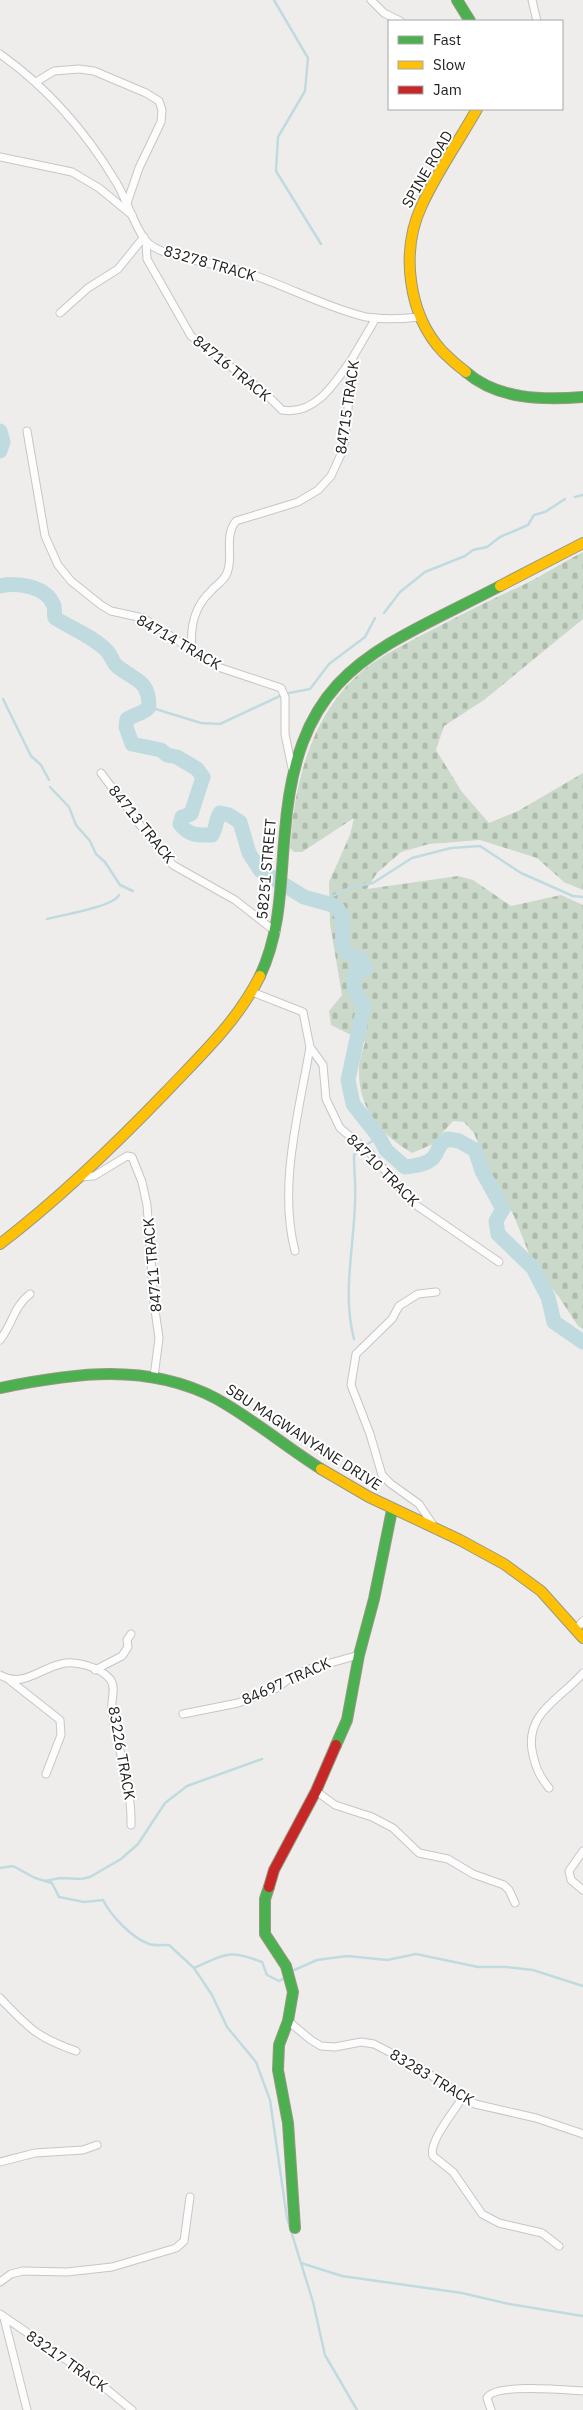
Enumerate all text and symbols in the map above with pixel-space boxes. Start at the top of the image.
legend [388,20,563,110]
text: Fast [433,30,461,49]
text: Slow [433,55,466,74]
text: Jam [433,80,462,99]
street label: SPINE ROAD [397,127,457,211]
street label: 83278 TRACK [162,241,259,285]
street label: 84716 TRACK [189,331,275,406]
street label: 84715 TRACK [331,358,363,455]
street label: 84714 TRACK [133,610,225,674]
street label: 84713 TRACK [105,781,180,867]
street label: 58251 STREET [252,817,280,920]
street label: 84710 TRACK [343,1130,424,1211]
street label: 84711 TRACK [138,1216,166,1313]
street label: SBU MAGWANYANE DRIVE [223,1380,385,1494]
street label: 84697 TRACK [239,1653,334,1709]
street label: 83226 TRACK [104,1705,140,1802]
street label: 83283 TRACK [386,2044,478,2110]
street label: 83217 TRACK [23,2326,112,2396]

